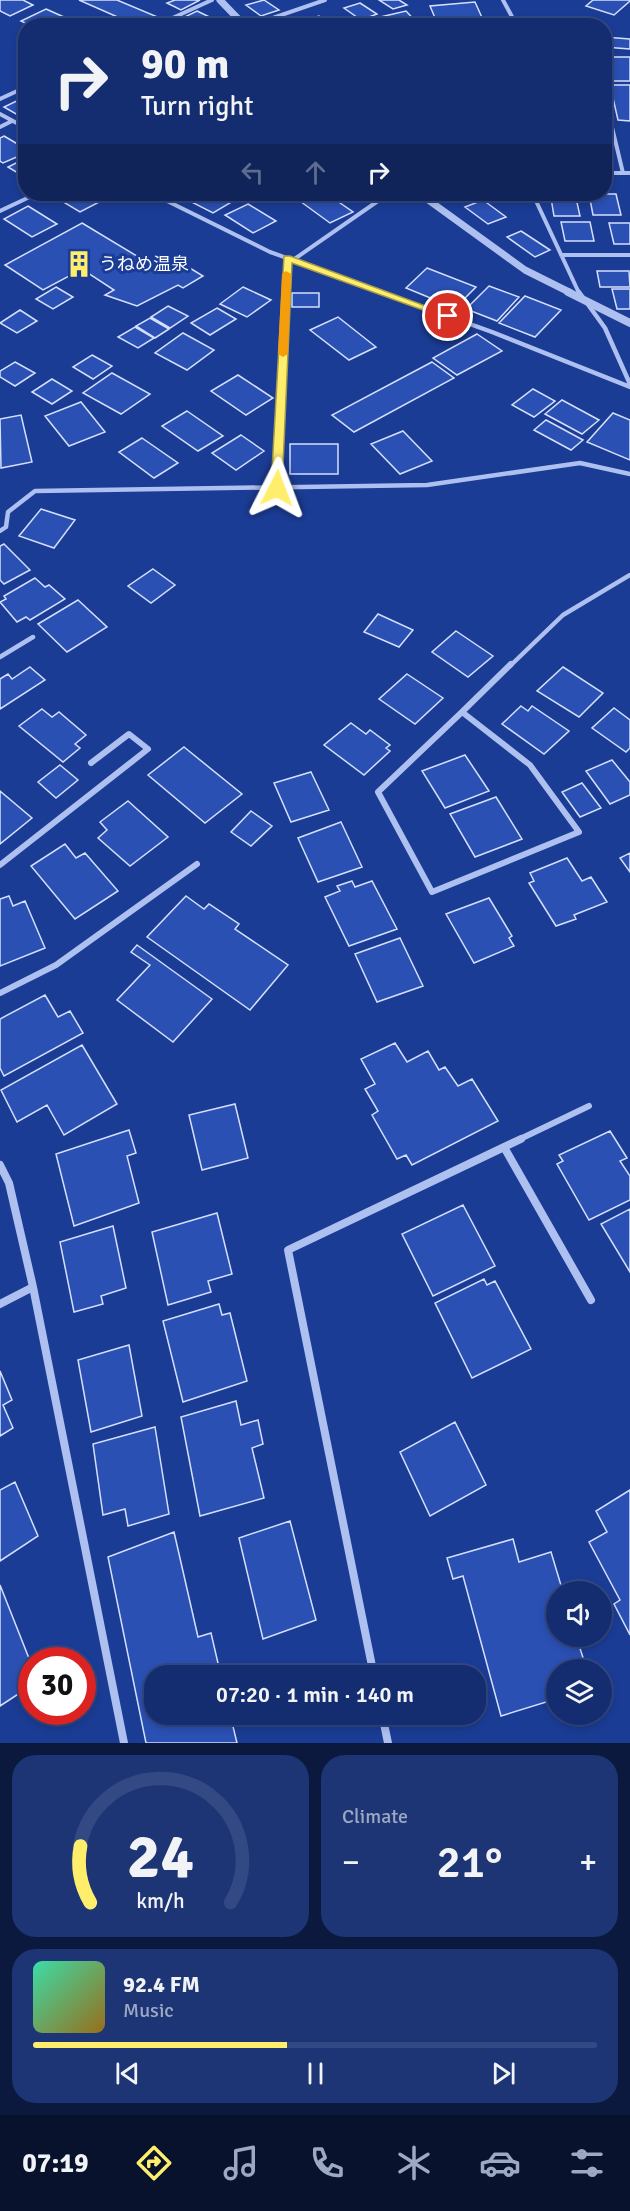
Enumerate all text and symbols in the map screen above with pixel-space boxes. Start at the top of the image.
text: 90 m [141,39,230,90]
icon: right [42,42,120,120]
text: Turn right [141,90,254,123]
icon: left [236,156,269,189]
icon: ahead [299,156,332,189]
icon: right [362,156,395,189]
building icon: うねめ温泉 [64,249,94,279]
place label: うねめ温泉 [99,253,189,275]
pin [422,290,473,341]
icon: arrive [431,299,464,332]
position arrow [245,456,309,520]
map controls [546,1581,612,1725]
button: sound [546,1581,612,1647]
speed limit sign: 30 [18,1647,96,1725]
button: layers [546,1659,612,1725]
text: 07:20 · 1 min · 140 m [216,1681,414,1708]
text: Climate [342,1804,408,1829]
text: 24 [127,1818,194,1895]
text: 21° [437,1835,502,1890]
text: − [342,1842,360,1883]
text: + [579,1842,597,1883]
text: km/h [136,1888,185,1914]
text: 92.4 FM [123,1971,200,1998]
text: Music [123,1998,174,2023]
icon: previous [111,2057,144,2090]
icon: pause [299,2057,332,2090]
icon: next [487,2057,520,2090]
icon: directions [133,2142,175,2184]
icon: music [220,2142,262,2184]
icon: phone [306,2142,348,2184]
icon: climate [393,2142,435,2184]
icon: car [479,2142,521,2184]
icon: filters [566,2142,608,2184]
text: 07:19 [22,2147,89,2180]

